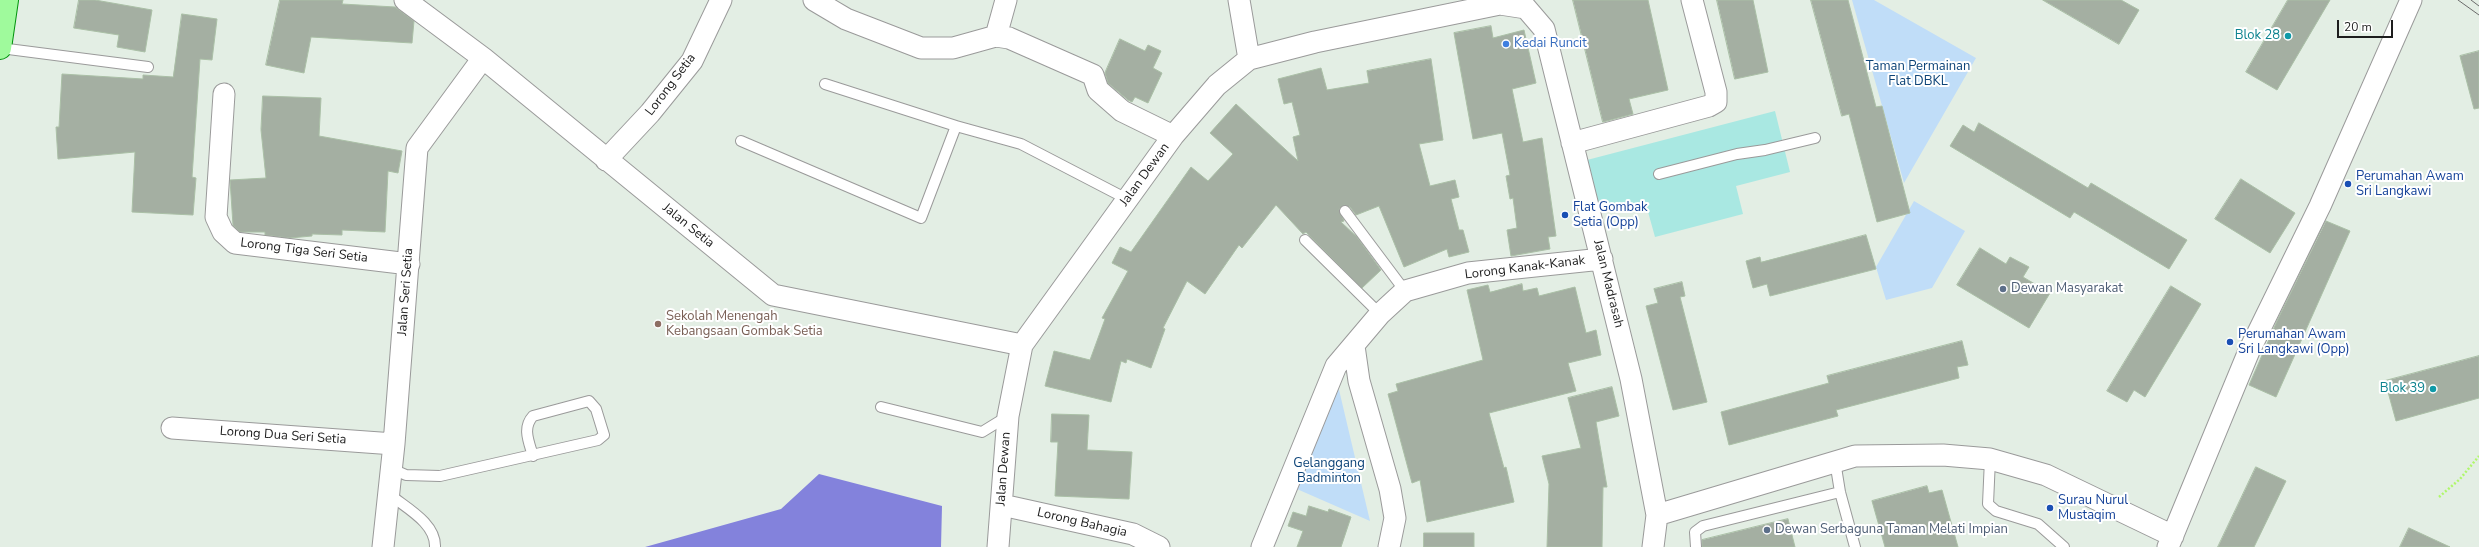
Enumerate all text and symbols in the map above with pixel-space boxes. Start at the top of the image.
scale bar [2339,12,2395,38]
text: 20 m [2344,19,2372,35]
place label: Blok 28 [2235,28,2280,44]
marker: Blok 28 [2283,31,2293,41]
place label: Kedai Runcit [1514,36,1587,52]
marker: Kedai Runcit [1501,39,1511,49]
street label: Lorong Setia [643,51,699,119]
park label: Taman Permainan Flat DBKL [1866,59,1970,90]
street label: Jalan Dewan [1117,140,1173,210]
place label: Perumahan Awam Sri Langkawi [2356,169,2464,200]
marker: Perumahan Awam Sri Langkawi [2343,179,2353,189]
street label: Jalan Setia [659,200,717,252]
place label: Flat Gombak Setia (Opp) [1573,200,1648,231]
marker: Flat Gombak Setia (Opp) [1560,210,1570,220]
street label: Lorong Tiga Seri Setia [239,235,369,267]
street label: Jalan Madrasah [1590,238,1626,330]
street label: Jalan Seri Setia [395,248,417,336]
street label: Lorong Kanak-Kanak [1464,253,1586,283]
place label: Dewan Masyarakat [2011,281,2123,297]
marker: Dewan Masyarakat [1998,284,2008,294]
place label: Sekolah Menengah Kebangsaan Gombak Setia [666,309,823,340]
marker: Sekolah Menengah Kebangsaan Gombak Setia [653,319,663,329]
place label: Perumahan Awam Sri Langkawi (Opp) [2238,327,2350,358]
marker: Perumahan Awam Sri Langkawi (Opp) [2225,337,2235,347]
place label: Blok 39 [2380,381,2425,397]
marker: Blok 39 [2428,384,2438,394]
street label: Lorong Dua Seri Setia [219,424,347,448]
street label: Jalan Dewan [994,431,1014,507]
park label: Gelanggang Badminton [1293,456,1365,487]
place label: Surau Nurul Mustaqim [2058,493,2128,524]
marker: Surau Nurul Mustaqim [2045,503,2055,513]
street label: Lorong Bahagia [1036,505,1128,541]
place label: Dewan Serbaguna Taman Melati Impian [1775,522,2008,538]
marker: Dewan Serbaguna Taman Melati Impian [1762,525,1772,535]

